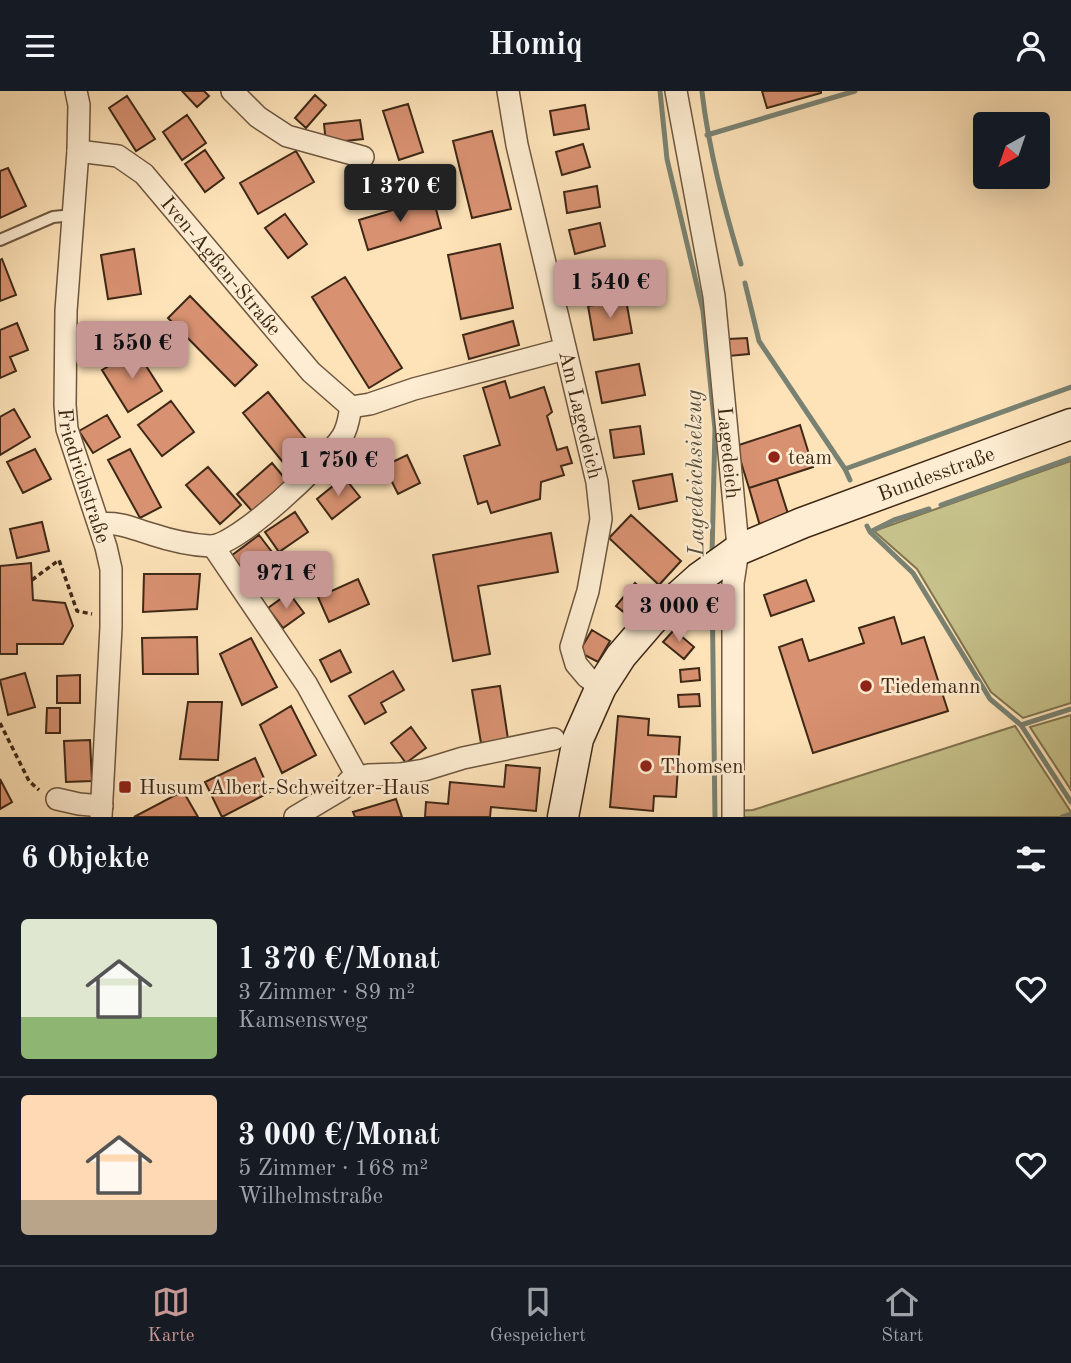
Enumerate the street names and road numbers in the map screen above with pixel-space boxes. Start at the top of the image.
street label: Iven-Agßen-Straße [156,193,285,340]
street label: Am Lagedeich [554,349,605,481]
street label: Lagedeich [713,406,742,500]
street label: Friedrichstraße [53,407,113,546]
street label: Bundesstraße [875,444,998,506]

